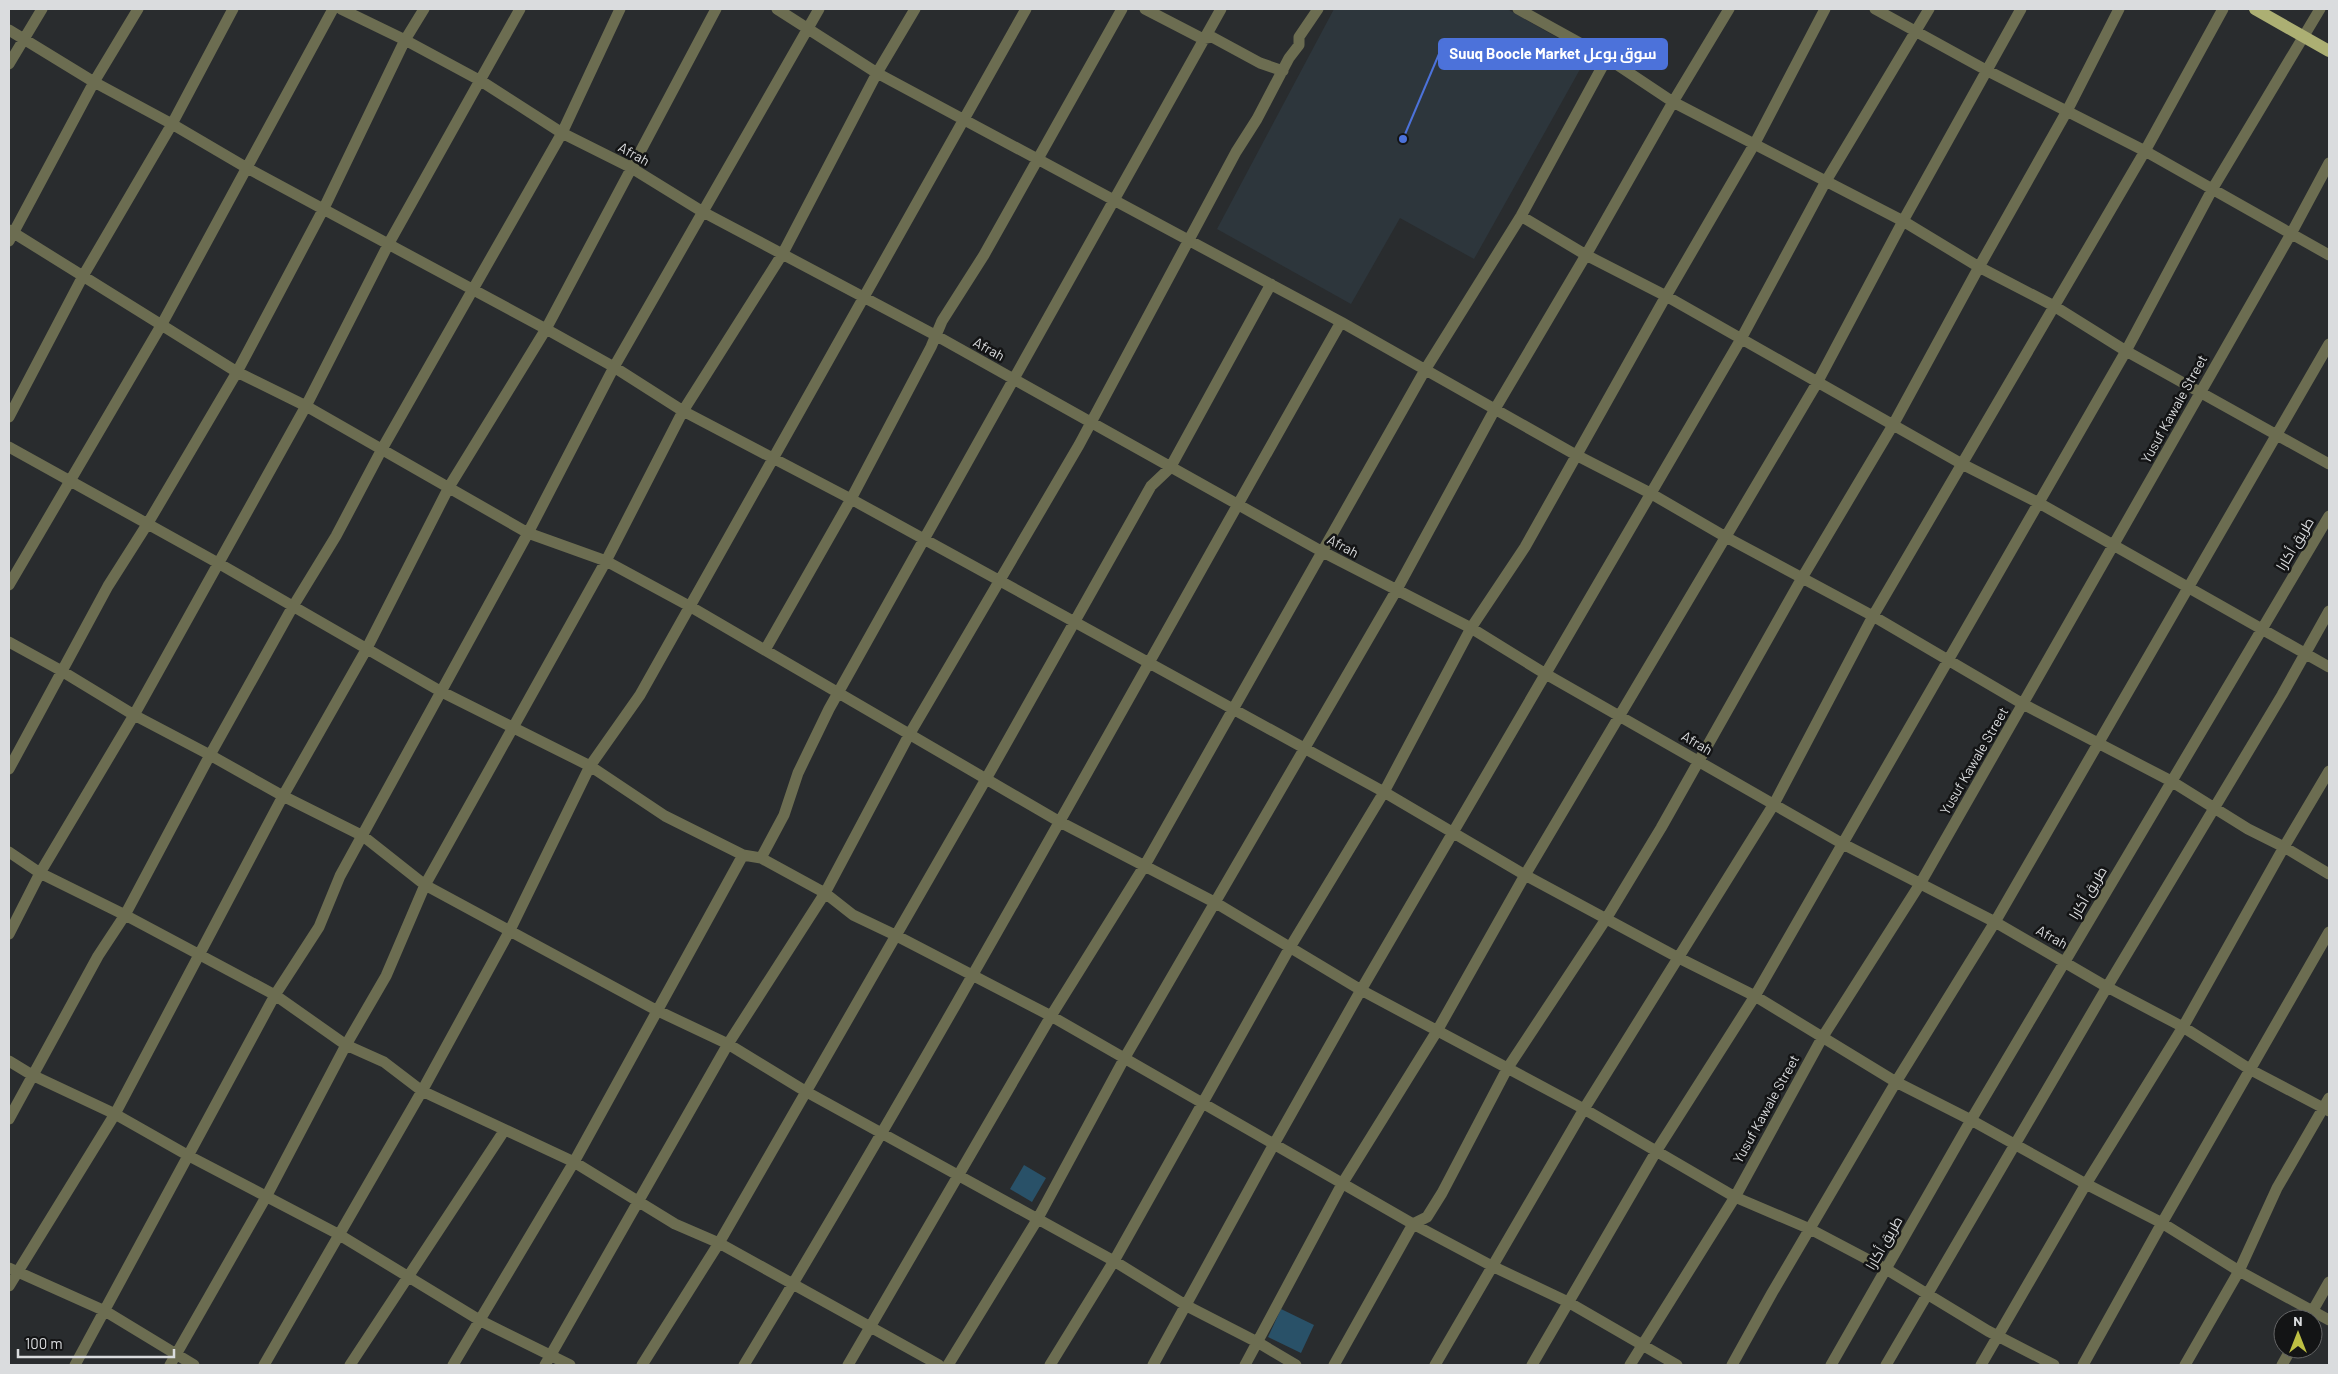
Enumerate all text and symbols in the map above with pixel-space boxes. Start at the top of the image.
callout: Suuq Boocle Market سوق بوعل [1439,39,1667,69]
text: Suuq Boocle Market سوق بوعل [1449,44,1657,63]
street label: Afrah [616,138,653,169]
street label: Afrah [971,333,1008,364]
street label: Yusuf Kawale Street [2137,352,2210,466]
street label: طريق أكارا [2272,514,2318,574]
street label: Afrah [1325,530,1362,561]
street label: Yusuf Kawale Street [1936,704,2011,818]
street label: Afrah [1679,727,1716,758]
street label: طريق أكارا [2065,863,2111,923]
street label: Afrah [2034,921,2071,952]
street label: Yusuf Kawale Street [1729,1052,1802,1166]
street label: طريق أكارا [1861,1213,1907,1273]
north arrow [2273,1309,2323,1359]
text: N [2293,1312,2303,1329]
scale bar [18,1326,174,1358]
text: 100 m [25,1334,63,1352]

